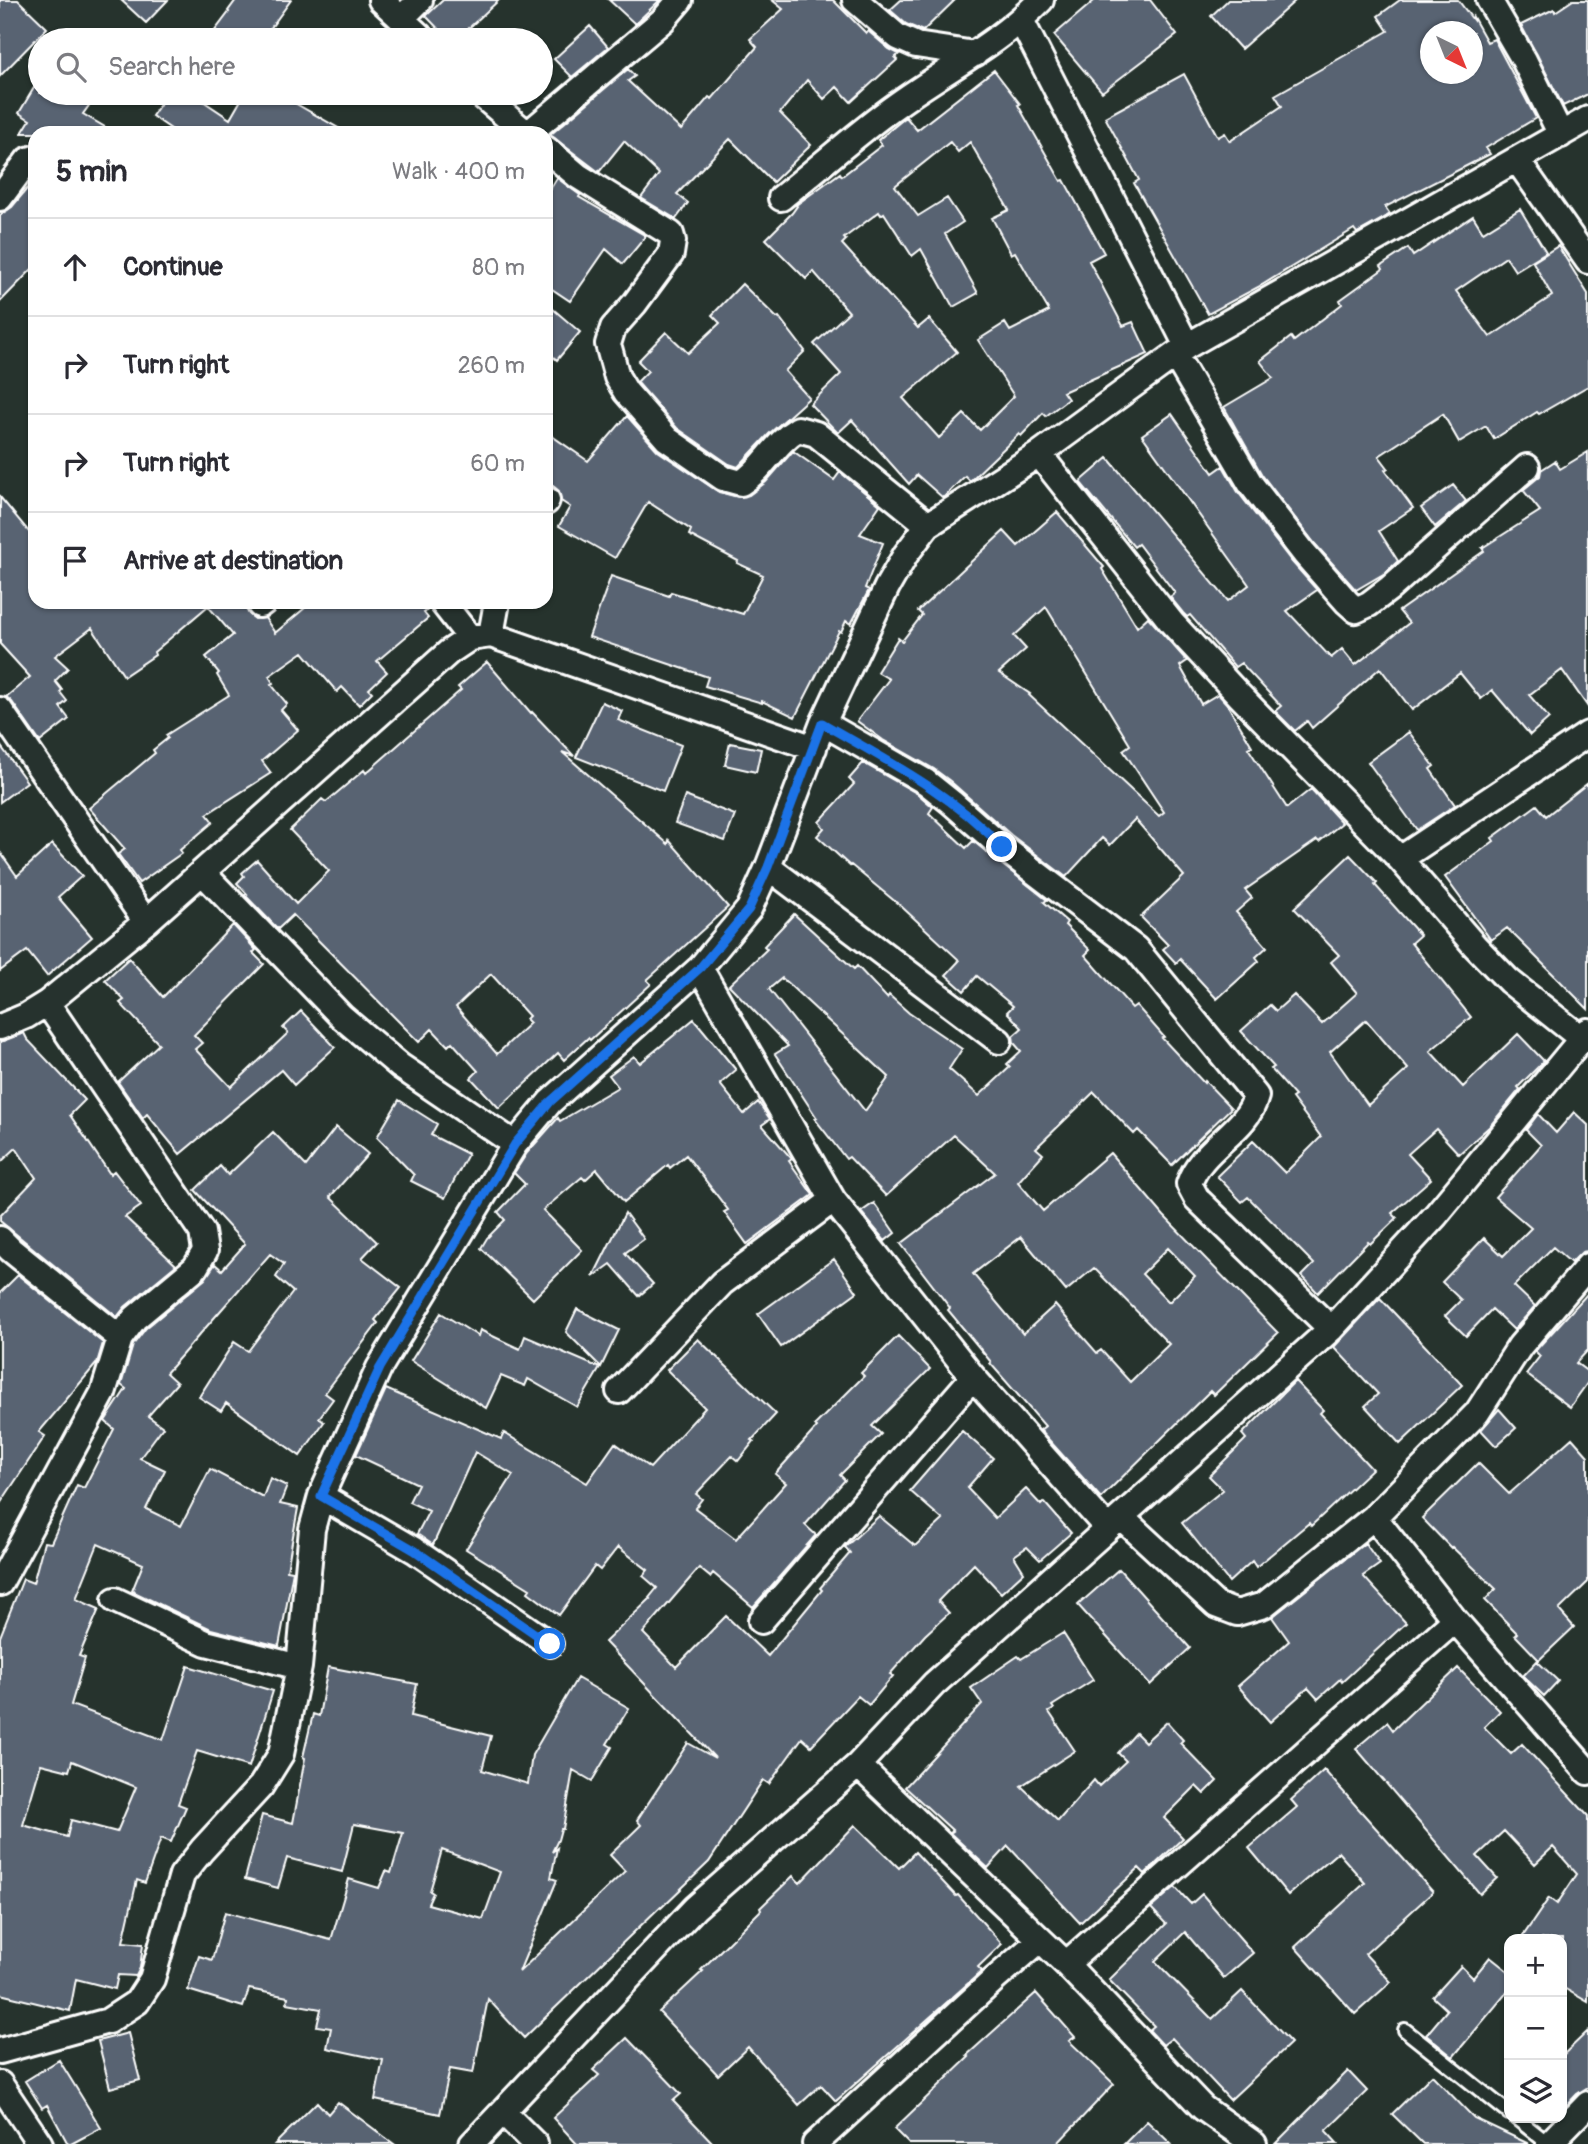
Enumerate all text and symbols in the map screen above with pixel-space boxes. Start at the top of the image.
north arrow [1420,21,1483,84]
search box [28,28,553,105]
icon: search [52,48,90,86]
text: Search here [108,51,235,83]
text: 5 min [56,153,127,190]
text: Walk · 400 m [392,157,525,186]
icon: ahead [56,248,94,286]
text: Continue [123,251,223,283]
text: 80 m [472,253,525,282]
icon: right [56,346,94,384]
text: Turn right [123,349,229,381]
text: 260 m [458,351,525,380]
icon: right [56,444,94,482]
text: Turn right [123,447,229,479]
text: 60 m [470,449,525,478]
icon: arrive [56,542,94,580]
text: Arrive at destination [123,545,343,577]
route end [986,831,1017,862]
route start [534,1628,565,1659]
map controls [1504,1934,1567,2123]
button: + [1504,1934,1567,1997]
button: − [1504,1997,1567,2060]
button: layers [1504,2060,1567,2123]

